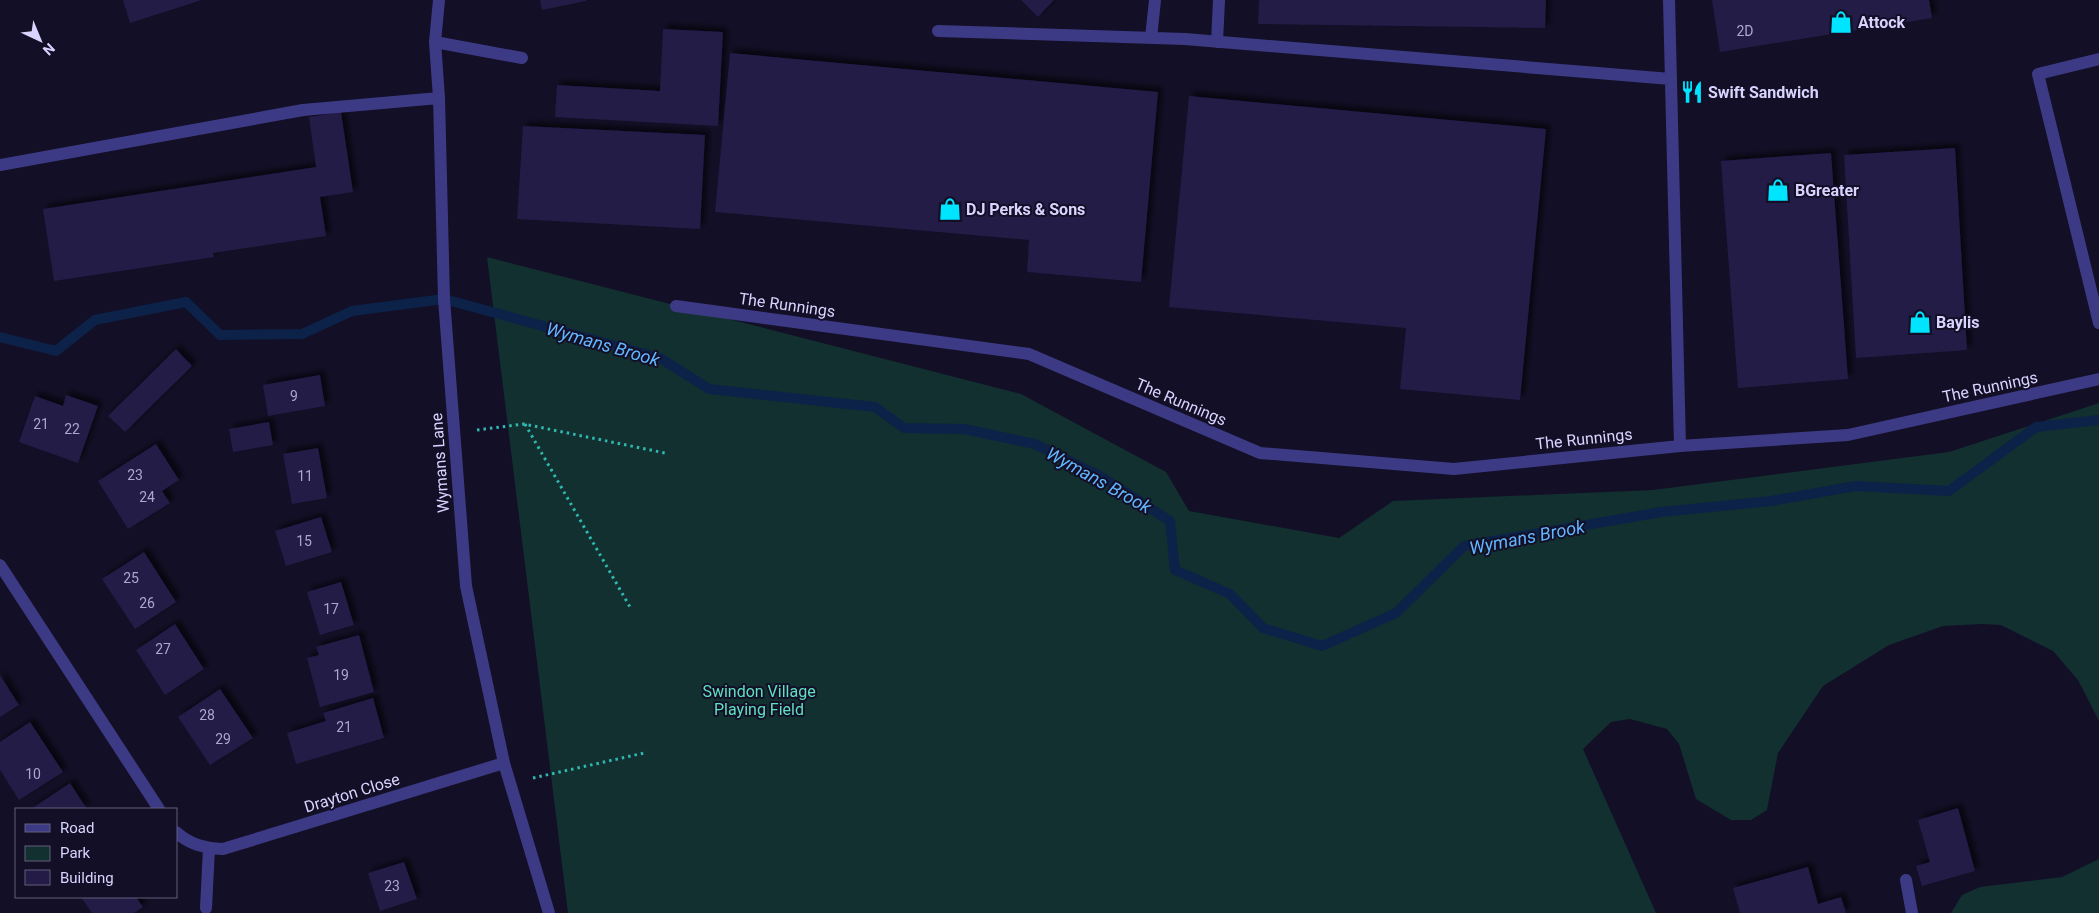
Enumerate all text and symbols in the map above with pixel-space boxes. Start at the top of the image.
shop icon: Attock [1828,9,1854,35]
place label: Attock [1858,13,1906,32]
north arrow [15,15,65,65]
house number: 2D [1736,23,1754,39]
text: N [40,40,58,59]
restaurant icon: Swift Sandwich [1679,79,1705,105]
place label: Swift Sandwich [1708,83,1819,102]
shop icon: BGreater [1765,177,1791,203]
place label: BGreater [1795,181,1859,200]
shop icon: DJ Perks & Sons [937,196,963,222]
place label: DJ Perks & Sons [966,200,1085,219]
street label: The Runnings [738,289,836,321]
shop icon: Baylis [1907,309,1933,335]
place label: Baylis [1936,313,1979,332]
water label: Wymans Brook [544,318,663,371]
street label: The Runnings [1941,368,2039,406]
street label: The Runnings [1133,374,1229,430]
house number: 9 [290,388,298,404]
street label: Wymans Lane [427,412,453,514]
house number: 21 [33,416,49,432]
house number: 22 [64,421,80,437]
street label: The Runnings [1535,424,1633,454]
water label: Wymans Brook [1043,442,1156,518]
house number: 23 [127,467,143,483]
house number: 11 [297,468,313,484]
house number: 24 [139,489,155,505]
water label: Wymans Brook [1468,515,1588,558]
house number: 15 [296,533,312,549]
house number: 25 [123,570,139,586]
house number: 26 [139,595,155,611]
house number: 17 [323,601,339,617]
house number: 27 [155,641,171,657]
house number: 19 [333,667,349,683]
park label: Swindon Village Playing Field [702,682,816,719]
house number: 28 [199,707,215,723]
house number: 21 [336,719,352,735]
house number: 29 [215,731,231,747]
house number: 10 [25,766,41,782]
street label: Drayton Close [302,769,402,817]
legend [15,808,178,898]
text: Road [60,819,94,837]
text: Park [60,844,91,862]
text: Building [60,869,114,887]
house number: 23 [384,878,400,894]

